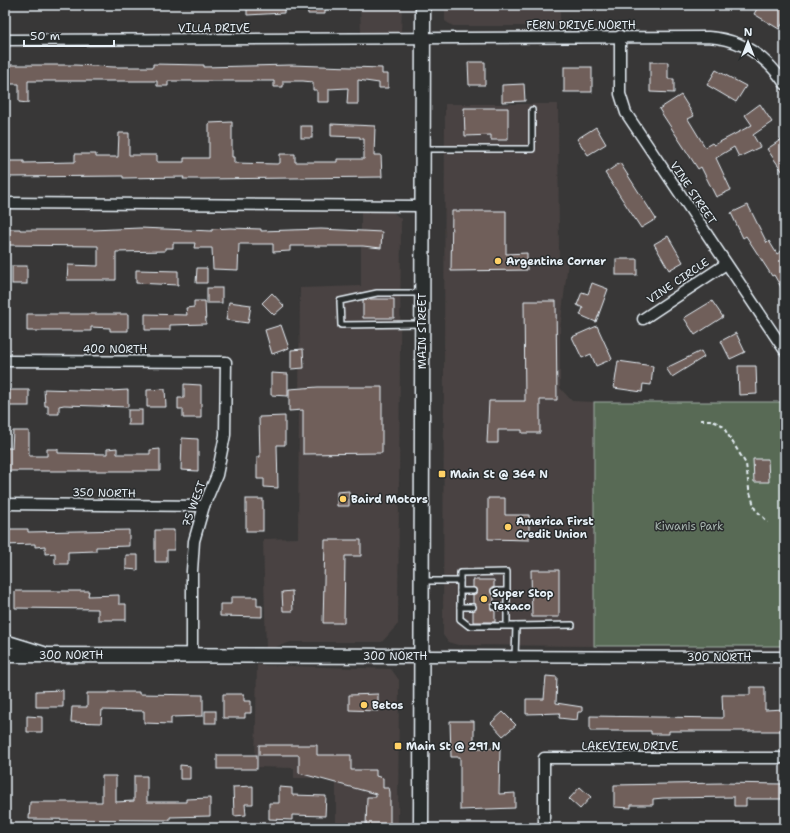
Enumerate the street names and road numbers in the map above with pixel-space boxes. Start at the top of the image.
street label: FERN DRIVE NORTH [526,18,636,33]
street label: VILLA DRIVE [178,21,250,36]
street label: VINE STREET [666,159,720,228]
street label: VINE CIRCLE [644,255,712,307]
street label: MAIN STREET [415,292,430,369]
street label: 400 NORTH [83,342,147,357]
street label: 75 WEST [179,479,209,529]
street label: 350 NORTH [72,485,136,501]
street label: 300 NORTH [39,648,103,663]
street label: 300 NORTH [363,649,427,664]
street label: 300 NORTH [687,650,751,665]
street label: LAKEVIEW DRIVE [582,739,679,754]

